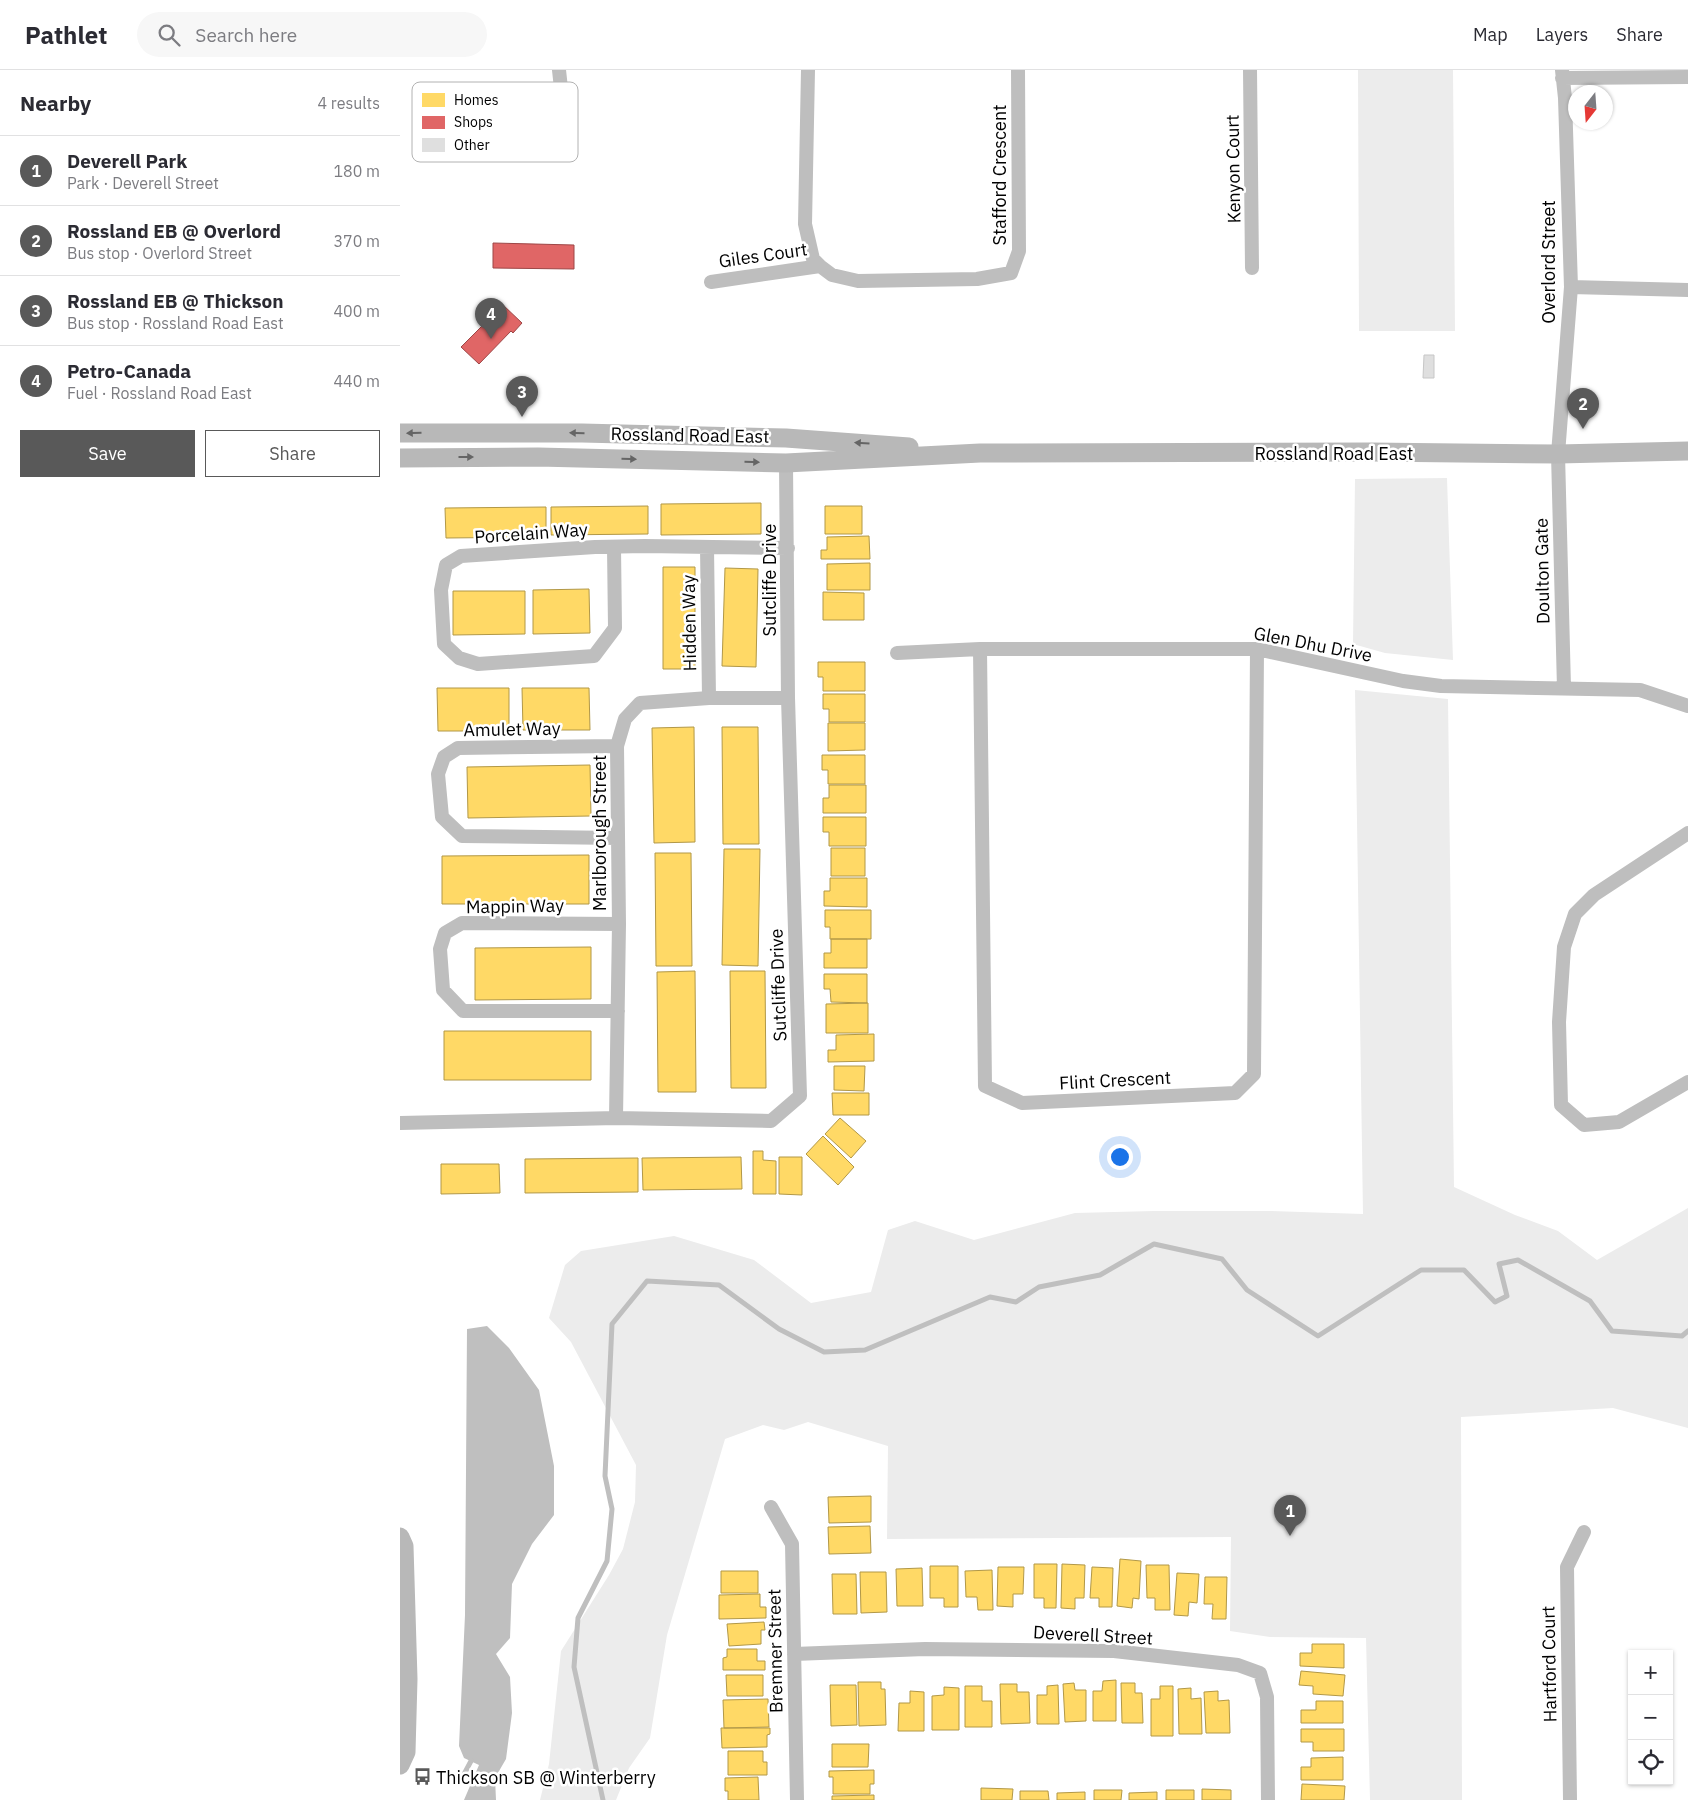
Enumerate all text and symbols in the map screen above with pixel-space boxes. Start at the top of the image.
search box [137,12,487,57]
text: Pathlet [25,19,107,51]
icon: search [155,21,183,49]
text: Search here [195,23,297,47]
text: Map [1473,23,1508,46]
text: Layers [1536,23,1588,46]
text: Share [1616,23,1663,46]
legend [412,82,578,162]
north arrow [1568,85,1613,130]
text: Nearby [20,89,91,117]
text: Homes [454,91,499,109]
text: 4 results [317,93,380,113]
street label: Stafford Crescent [988,105,1011,245]
text: Shops [454,113,493,131]
street label: Kenyon Court [1221,114,1245,224]
text: Other [454,136,490,154]
text: Deverell Park [67,149,187,173]
text: 1 [31,161,41,181]
text: 180 m [333,161,380,181]
text: Park · Deverell Street [67,173,219,193]
street label: Overlord Street [1537,200,1560,324]
text: Rossland EB @ Overlord [67,219,281,243]
text: 2 [31,231,41,251]
text: 370 m [333,231,380,251]
street label: Giles Court [717,237,809,273]
text: Bus stop · Overlord Street [67,243,252,263]
text: Rossland EB @ Thickson [67,289,284,313]
pin: 4 [475,298,507,339]
text: 3 [31,301,41,321]
text: 400 m [333,301,380,321]
text: Bus stop · Rossland Road East [67,313,284,333]
text: Petro-Canada [67,359,191,383]
text: 4 [31,371,41,391]
text: 440 m [333,371,380,391]
pin: 3 [506,376,538,417]
text: Fuel · Rossland Road East [67,383,252,403]
pin: 2 [1567,388,1599,429]
street label: Rossland Road East [610,422,770,448]
one-way arrow [406,429,422,437]
one-way arrow [569,429,585,437]
button: Save [20,430,195,477]
button: Share [205,430,380,477]
one-way arrow [853,438,869,446]
street label: Rossland Road East [1255,442,1413,465]
one-way arrow [458,453,474,461]
one-way arrow [621,455,637,463]
one-way arrow [744,458,760,466]
street label: Porcelain Way [473,518,589,548]
street label: Doulton Gate [1530,518,1554,624]
street label: Sutcliffe Drive [758,523,781,636]
street label: Hidden Way [677,574,701,672]
street label: Glen Dhu Drive [1252,621,1374,667]
street label: Amulet Way [463,717,561,741]
street label: Marlborough Street [588,755,611,911]
street label: Mappin Way [466,894,564,918]
street label: Sutcliffe Drive [765,928,791,1042]
street label: Flint Crescent [1058,1066,1172,1094]
your location [1107,1144,1133,1170]
pin: 1 [1274,1495,1306,1536]
street label: Bremner Street [762,1589,788,1713]
street label: Hartford Court [1536,1605,1562,1723]
street label: Deverell Street [1032,1620,1154,1650]
map controls [1628,1650,1673,1785]
button: + [1628,1650,1673,1695]
button: − [1628,1695,1673,1740]
button: locate [1628,1740,1673,1785]
place label: Thickson SB @ Winterberry [436,1766,656,1789]
bus stop icon: Thickson SB @ Winterberry [412,1767,432,1787]

